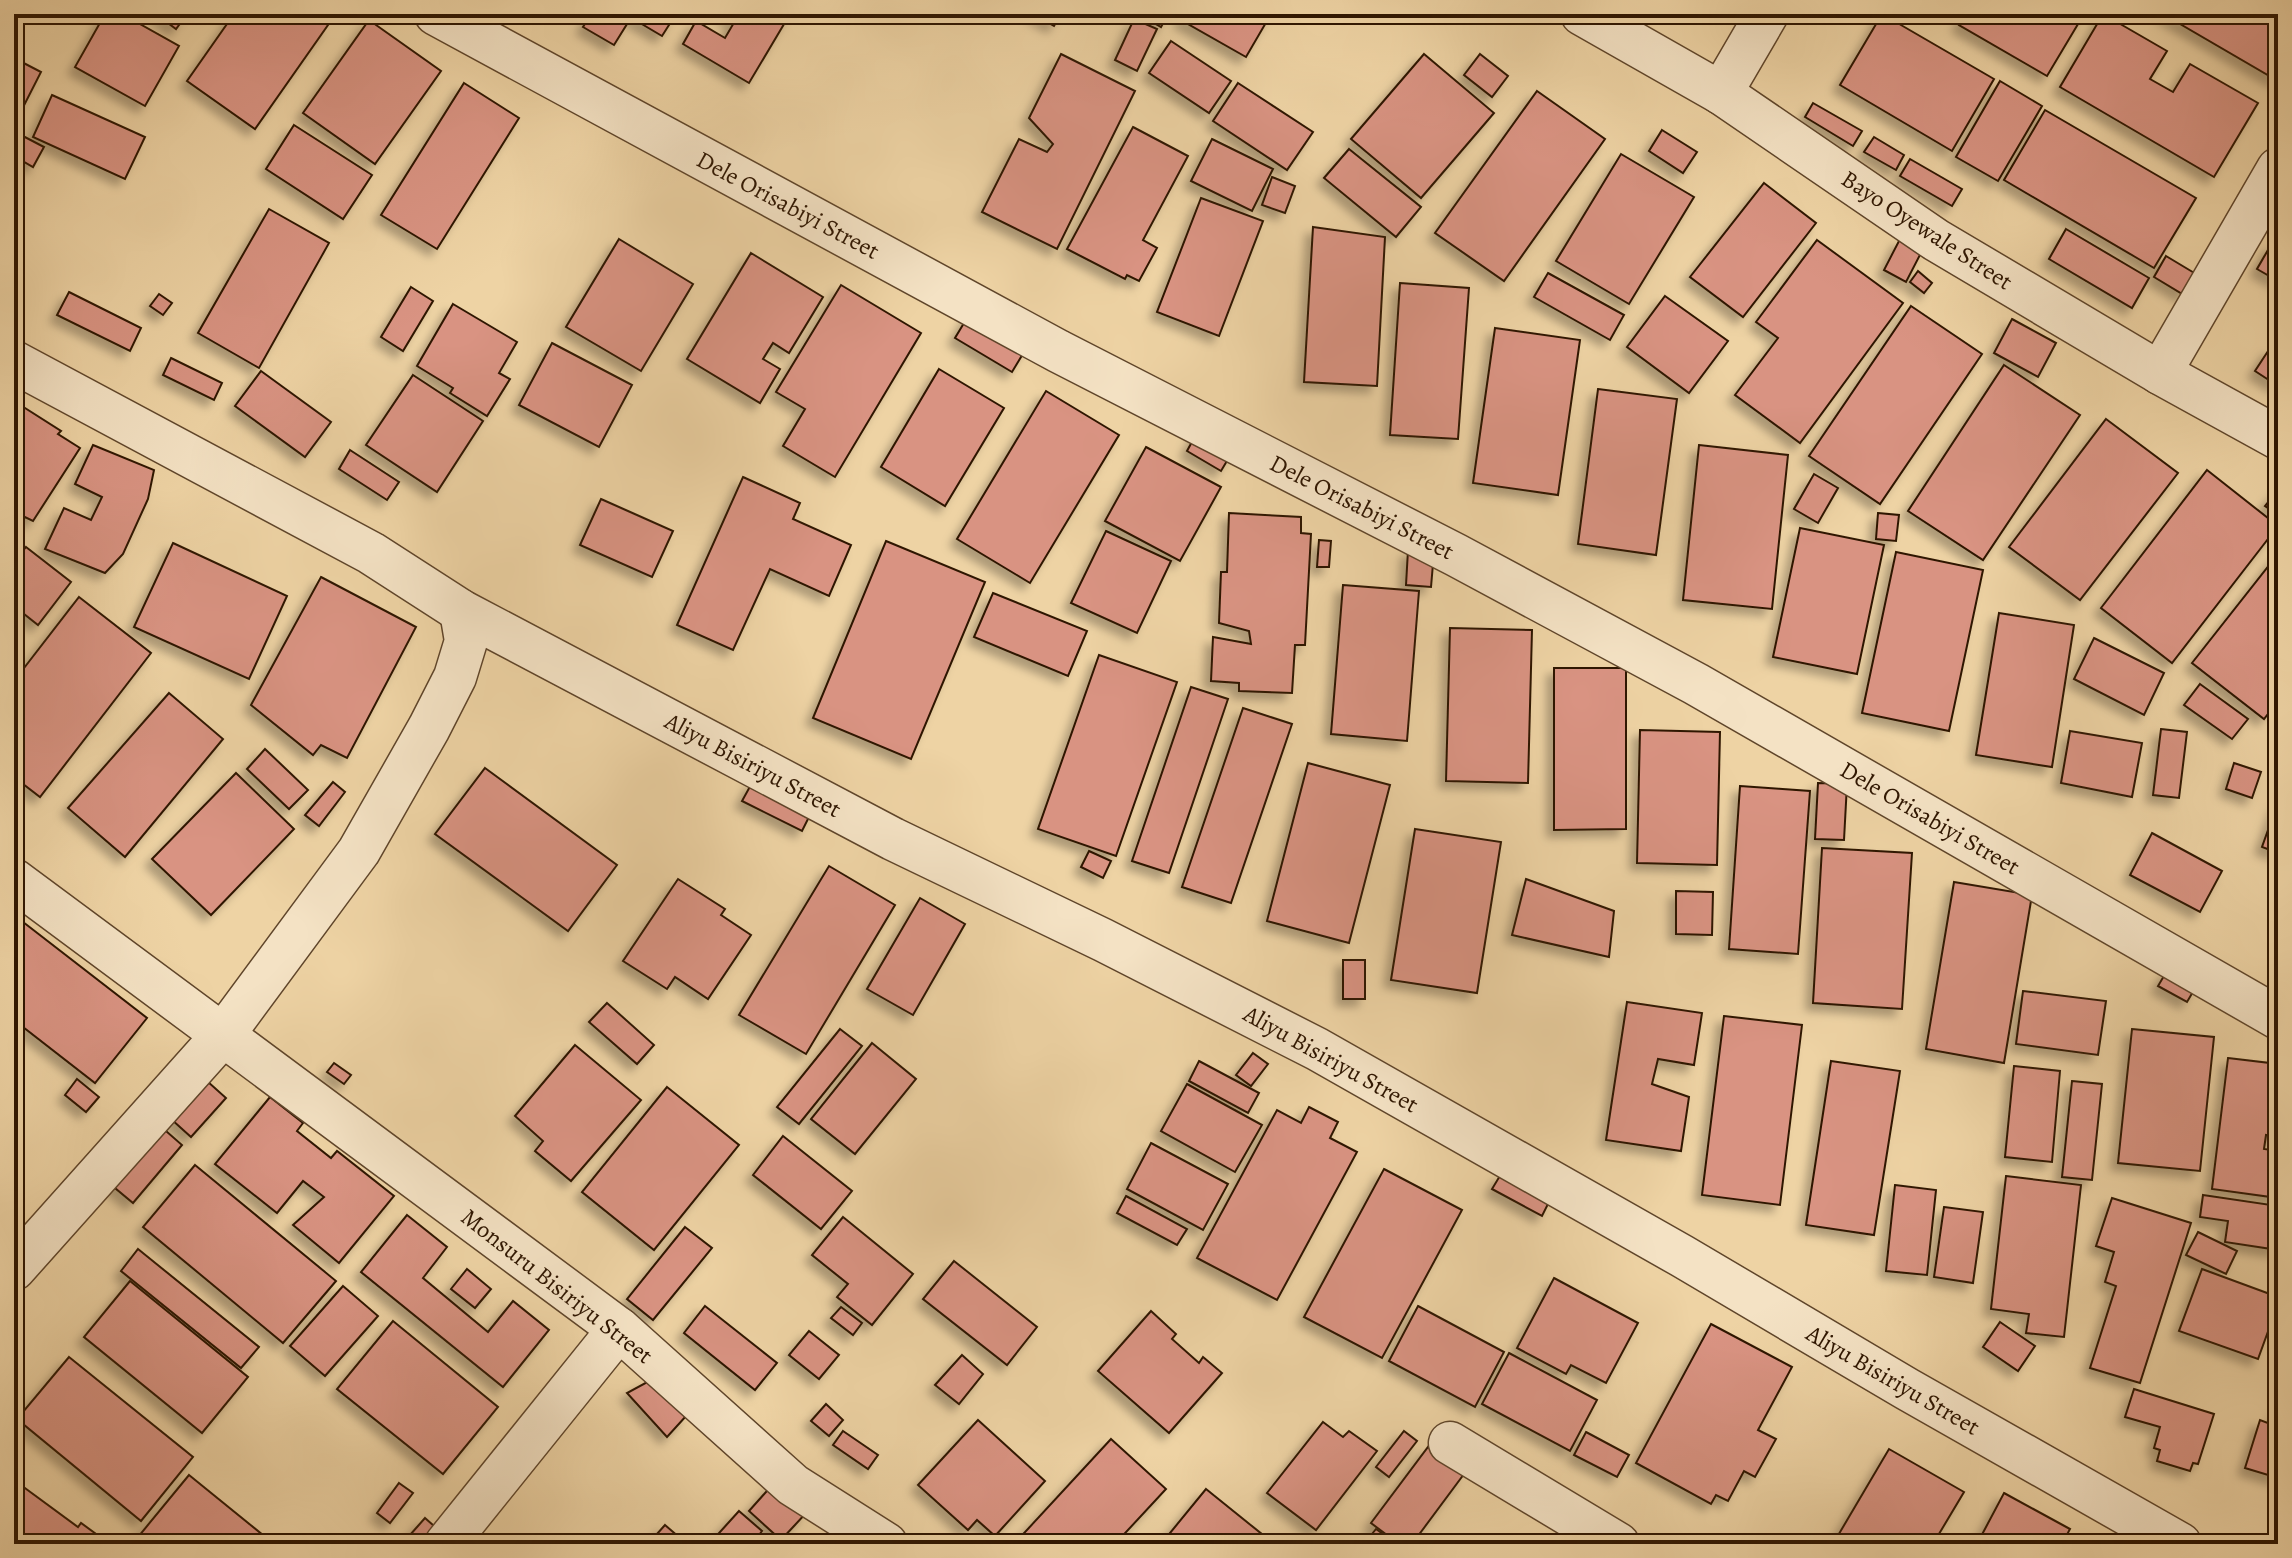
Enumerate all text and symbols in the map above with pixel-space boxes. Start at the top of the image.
street label: Dele Orisabiyi Street [691,143,885,267]
street label: Bayo Oyewale Street [1835,163,2019,297]
street label: Dele Orisabiyi Street [1264,447,1460,567]
street label: Aliyu Bisiriyu Street [658,705,847,825]
street label: Dele Orisabiyi Street [1834,753,2026,883]
street label: Aliyu Bisiriyu Street [1237,997,1424,1120]
street label: Monsuru Bisiriyu Street [454,1201,660,1371]
street label: Aliyu Bisiriyu Street [1800,1317,1986,1443]

